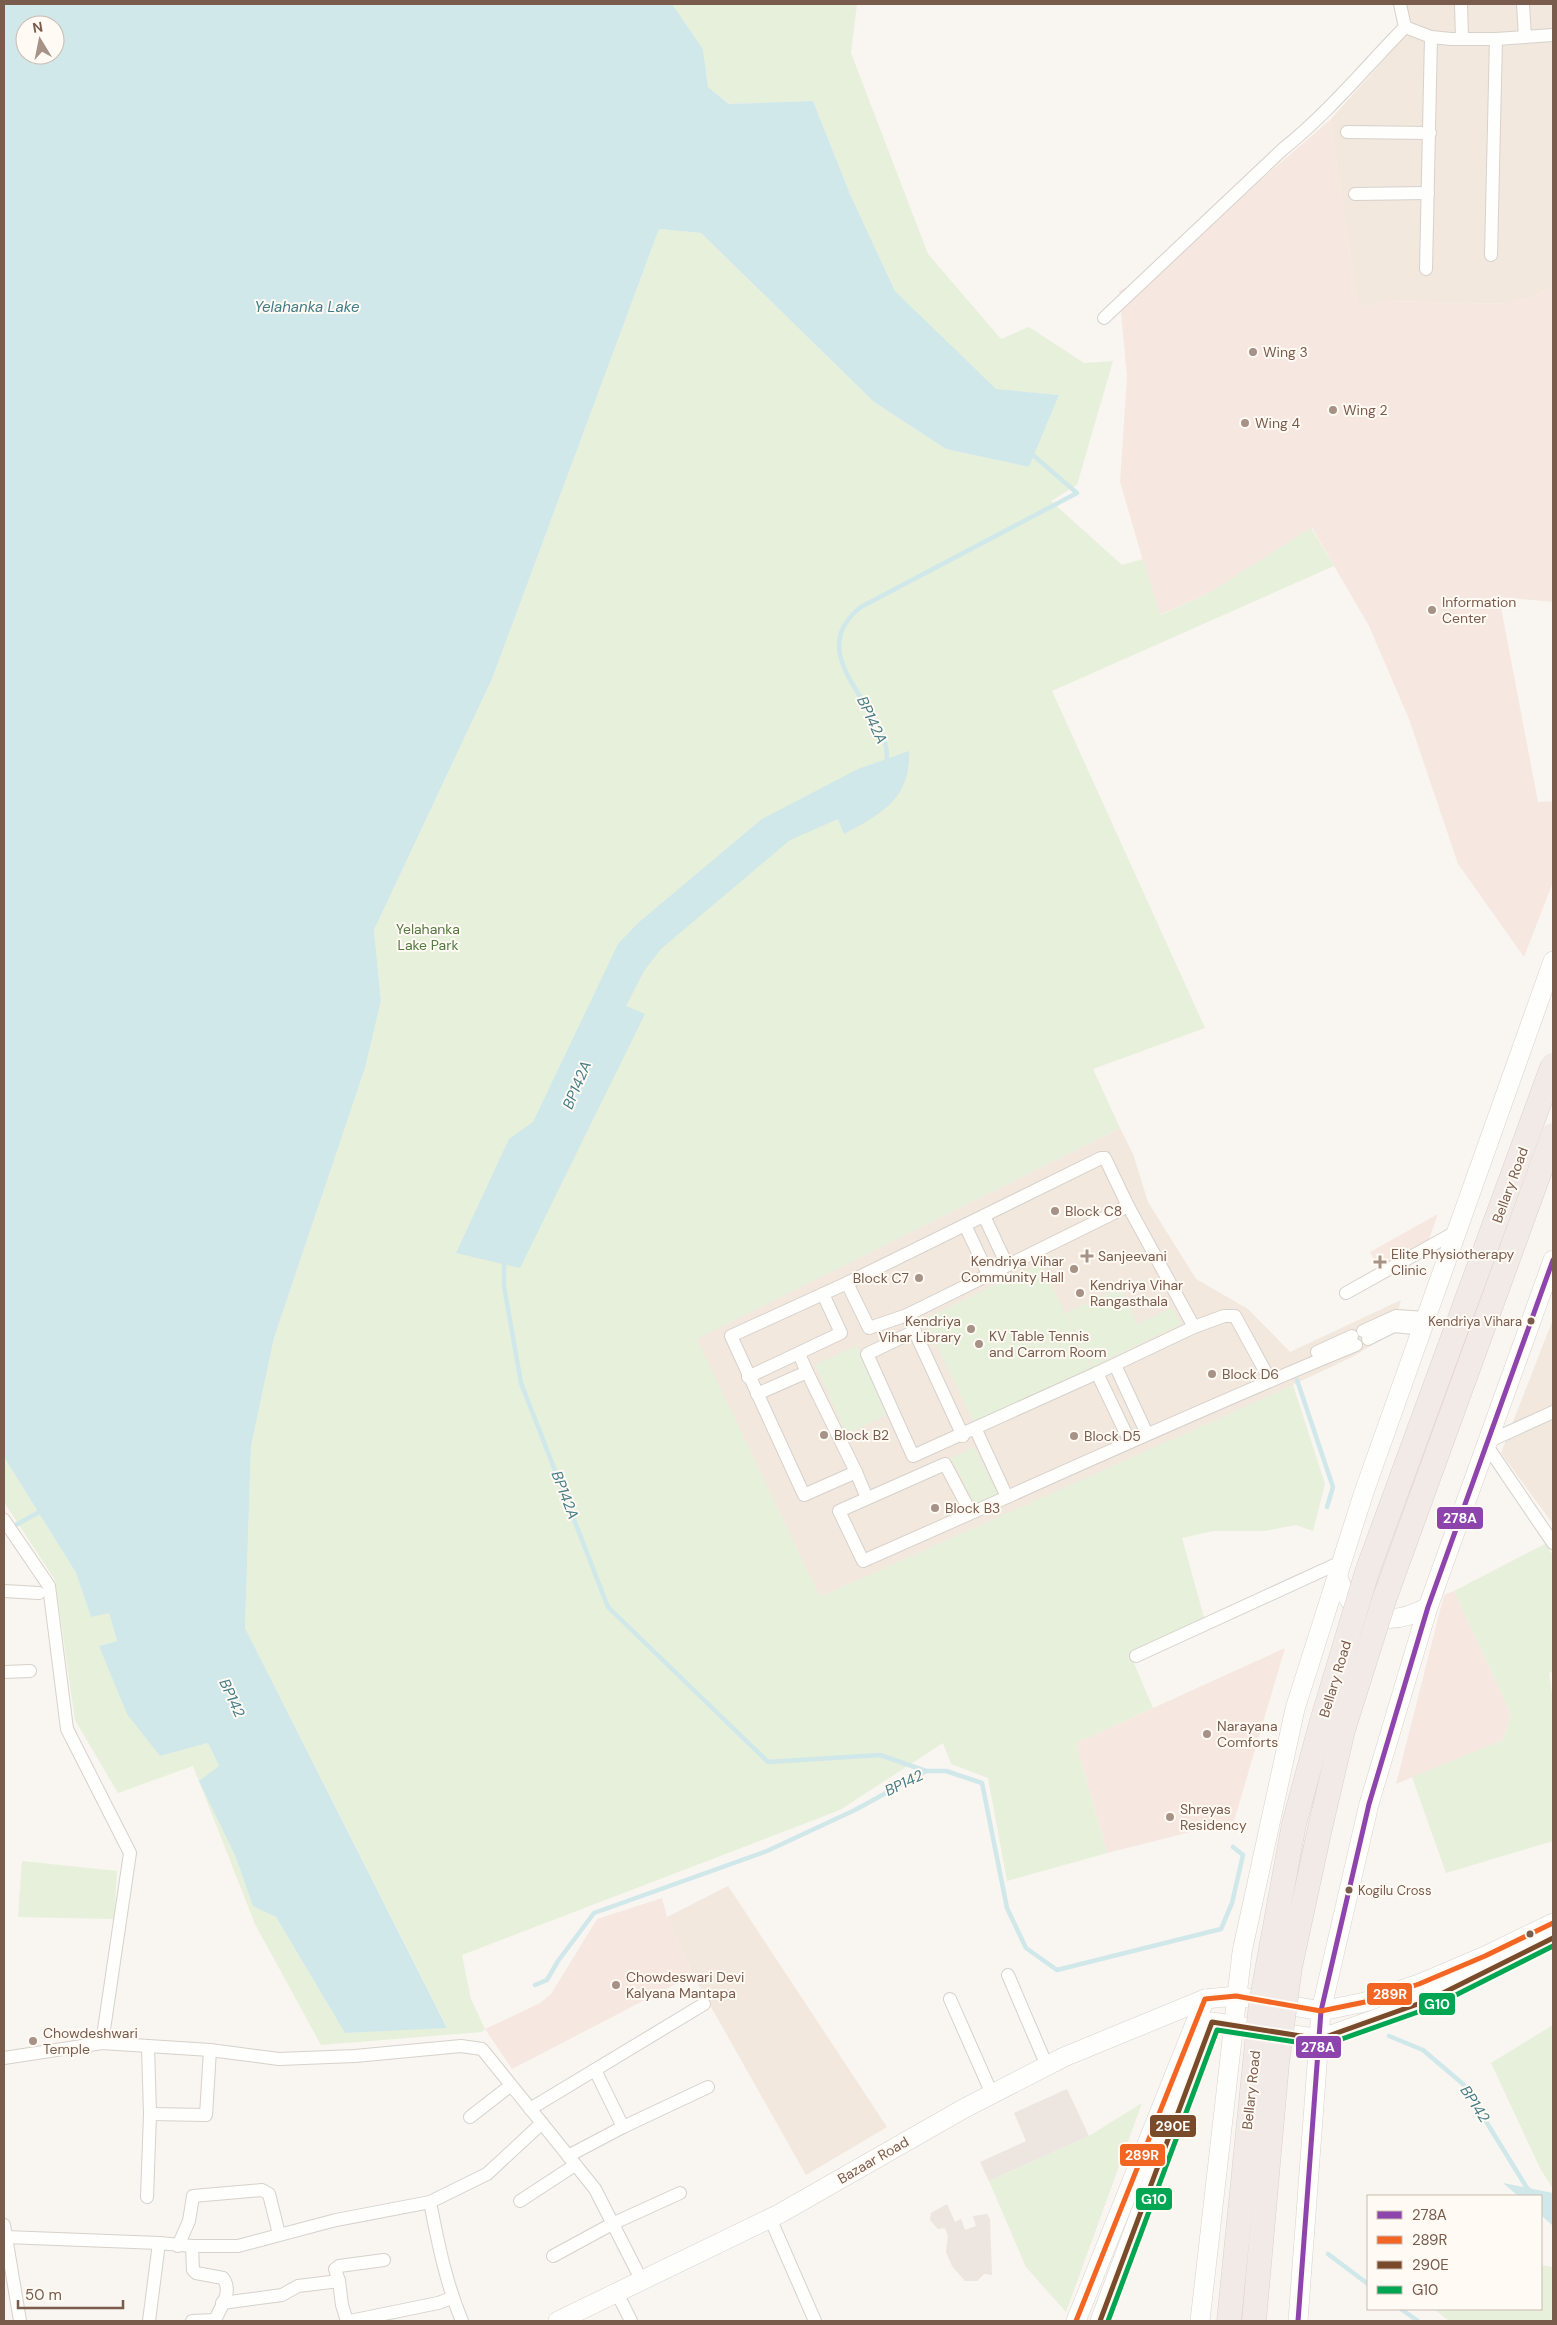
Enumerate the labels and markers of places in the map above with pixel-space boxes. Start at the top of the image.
place label: Wing 3 [1263,343,1308,361]
marker: Wing 3 [1247,346,1259,358]
place label: Wing 2 [1343,401,1388,419]
marker: Wing 2 [1327,404,1339,416]
place label: Wing 4 [1255,414,1300,432]
marker: Wing 4 [1239,417,1251,429]
place label: Information Center [1442,593,1516,627]
marker: Information Center [1426,604,1438,616]
place label: Block C8 [1065,1202,1122,1220]
marker: Block C8 [1049,1205,1061,1217]
place label: Elite Physiotherapy Clinic [1391,1245,1515,1279]
place label: Sanjeevani [1098,1247,1167,1265]
marker: Sanjeevani [1080,1249,1094,1263]
place label: Kendriya Vihar Community Hall [961,1252,1064,1286]
marker: Elite Physiotherapy Clinic [1373,1255,1387,1269]
marker: Kendriya Vihar Community Hall [1068,1263,1080,1275]
place label: Block C7 [853,1269,909,1287]
marker: Block C7 [913,1272,925,1284]
place label: Kendriya Vihar Rangasthala [1090,1276,1183,1310]
marker: Kendriya Vihar Rangasthala [1074,1287,1086,1299]
place label: Kendriya Vihar Library [878,1312,961,1346]
place label: Kendriya Vihara [1428,1313,1522,1330]
marker: Kendriya Vihara [1526,1316,1536,1326]
marker: Kendriya Vihar Library [965,1323,977,1335]
place label: KV Table Tennis and Carrom Room [989,1327,1106,1361]
marker: KV Table Tennis and Carrom Room [973,1338,985,1350]
place label: Block D6 [1222,1365,1279,1383]
marker: Block D6 [1206,1368,1218,1380]
place label: Block B2 [834,1426,889,1444]
place label: Block D5 [1084,1427,1141,1445]
marker: Block B2 [818,1429,830,1441]
marker: Block D5 [1068,1430,1080,1442]
place label: Block B3 [945,1499,1000,1517]
marker: Block B3 [929,1502,941,1514]
place label: Narayana Comforts [1217,1717,1278,1751]
marker: Narayana Comforts [1201,1728,1213,1740]
place label: Shreyas Residency [1180,1800,1247,1834]
marker: Shreyas Residency [1164,1811,1176,1823]
place label: Kogilu Cross [1358,1882,1431,1899]
marker: Kogilu Cross [1344,1885,1354,1895]
unlabelled marker [1525,1929,1535,1939]
place label: Chowdeswari Devi Kalyana Mantapa [626,1968,744,2002]
marker: Chowdeswari Devi Kalyana Mantapa [610,1979,622,1991]
place label: Chowdeshwari Temple [43,2024,138,2058]
marker: Chowdeshwari Temple [27,2035,39,2047]

